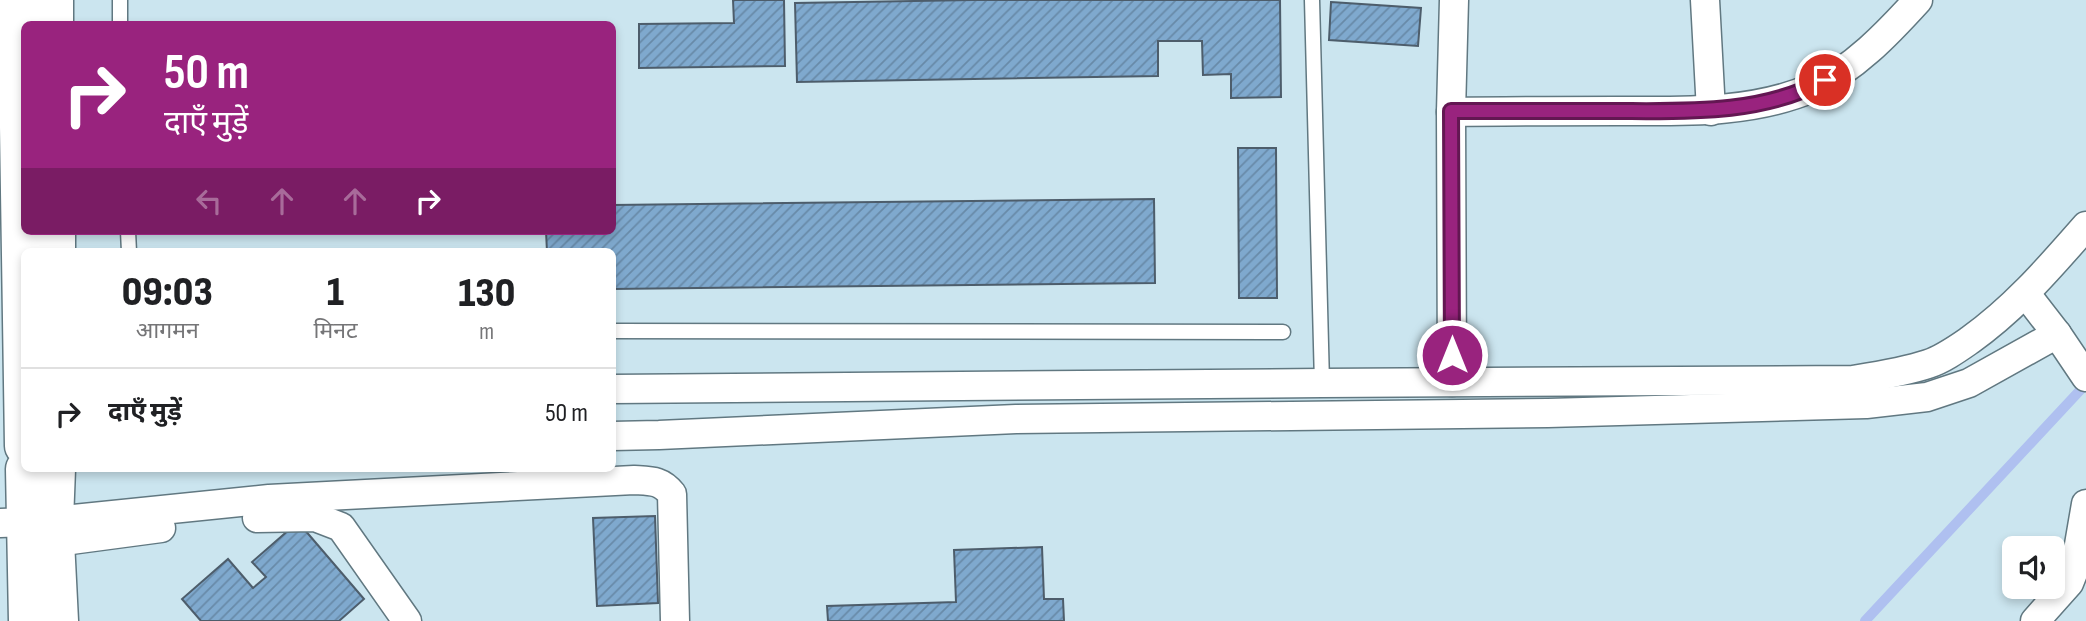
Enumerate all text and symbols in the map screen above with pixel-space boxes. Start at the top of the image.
text: 50 m [164,44,249,103]
icon: right [49,49,140,140]
pin [1795,50,1855,110]
icon: arrive [1806,61,1844,99]
text: दाएँ मुड़ें [164,104,248,143]
icon: left [190,182,228,220]
icon: ahead [263,182,301,220]
icon: ahead [336,182,374,220]
icon: right [409,182,447,220]
text: 09:03 [122,267,213,318]
text: 1 [327,267,344,318]
text: 130 [458,268,515,319]
text: आगमन [136,317,199,345]
text: मिनट [313,317,358,345]
text: m [479,318,494,346]
position arrow [1415,318,1489,392]
icon: right [49,395,87,433]
text: दाएँ मुड़ें [108,397,182,428]
text: 50 m [545,398,588,429]
map controls [2002,536,2065,599]
button: sound [2002,536,2065,599]

